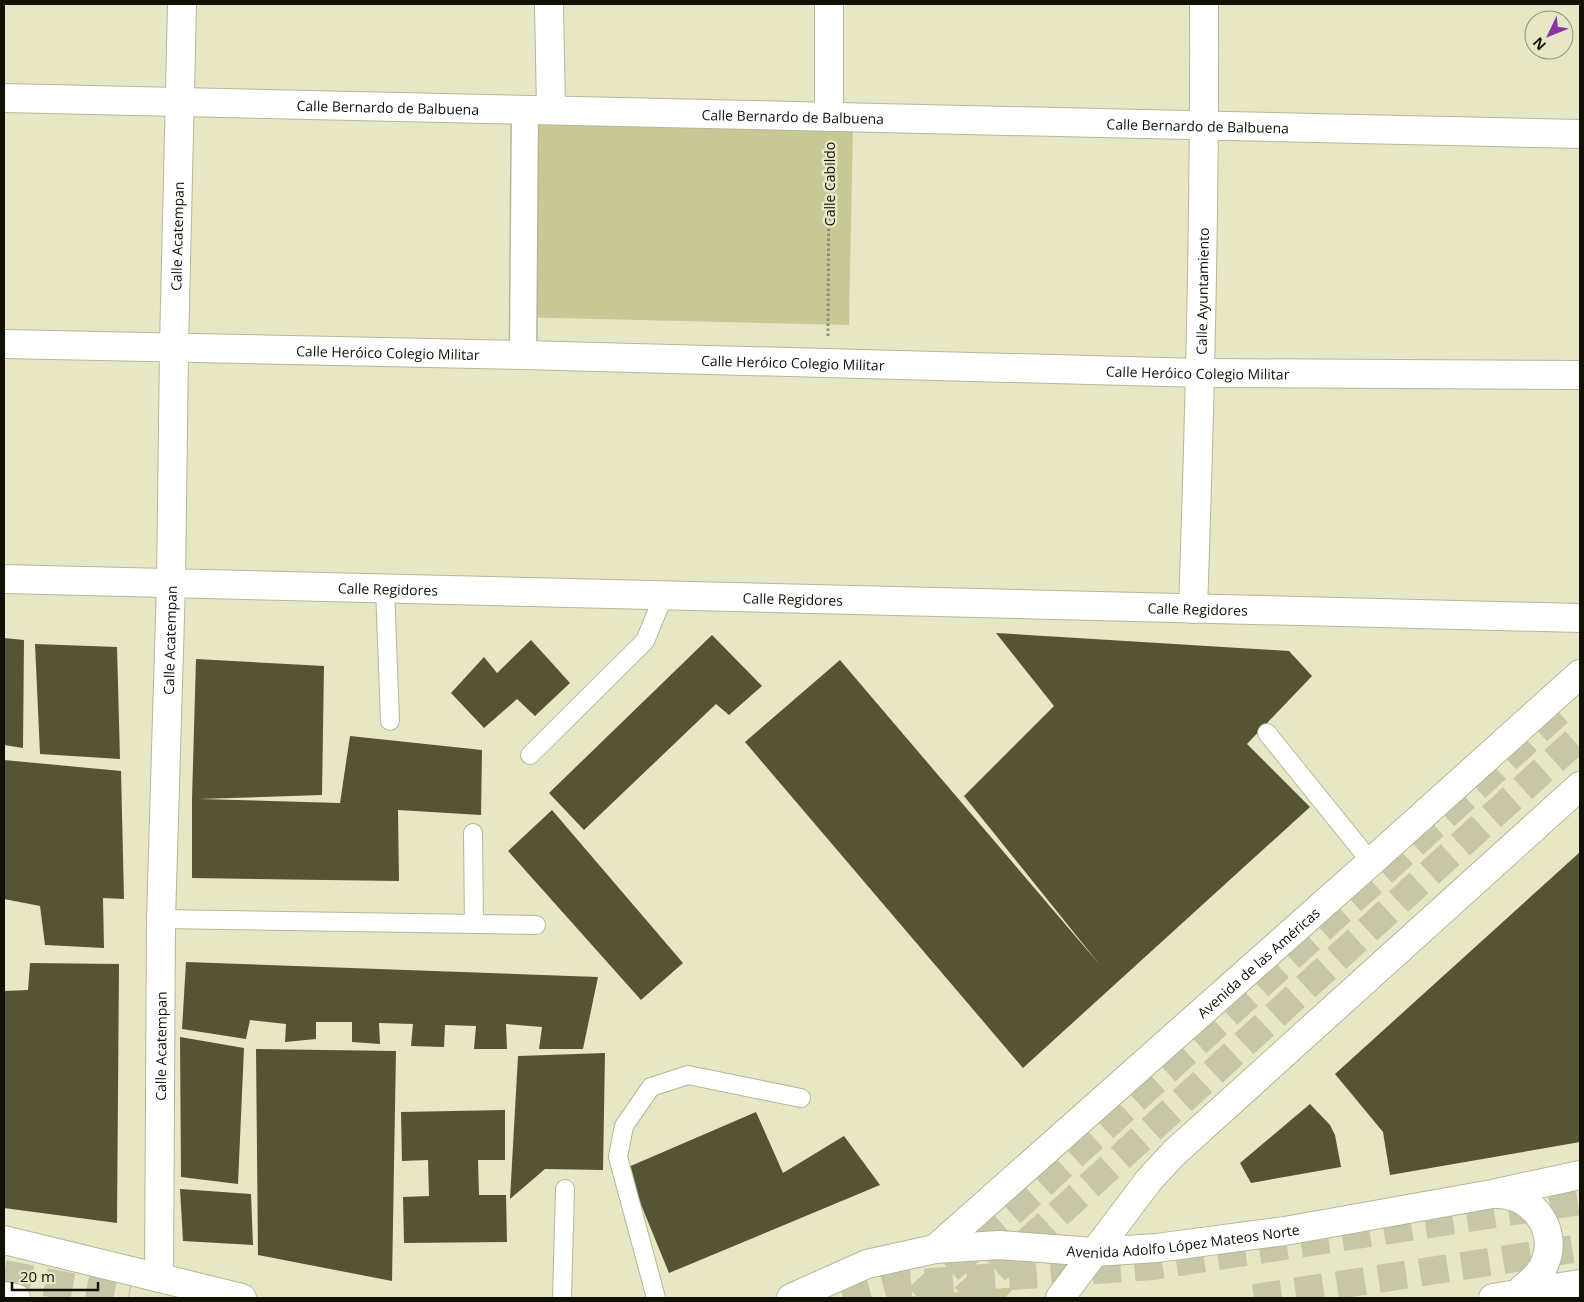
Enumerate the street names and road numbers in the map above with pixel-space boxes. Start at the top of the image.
street label: Calle Bernardo de Balbuena [296,95,479,118]
street label: Calle Bernardo de Balbuena [701,104,884,128]
street label: Calle Bernardo de Balbuena [1106,114,1289,137]
street label: Calle Cabildo [820,142,839,226]
street label: Calle Acatempan [166,181,187,291]
street label: Calle Ayuntamiento [1191,227,1212,355]
street label: Calle Heróico Colegio Militar [296,341,480,364]
street label: Calle Heróico Colegio Militar [701,350,885,374]
street label: Calle Heróico Colegio Militar [1106,361,1290,383]
street label: Calle Regidores [338,578,439,599]
street label: Calle Acatempan [158,585,180,695]
street label: Calle Regidores [742,588,843,609]
street label: Calle Regidores [1147,598,1248,619]
street label: Avenida de las Américas [1193,903,1324,1022]
street label: Calle Acatempan [150,991,170,1101]
street label: Avenida Adolfo López Mateos Norte [1066,1219,1301,1262]

